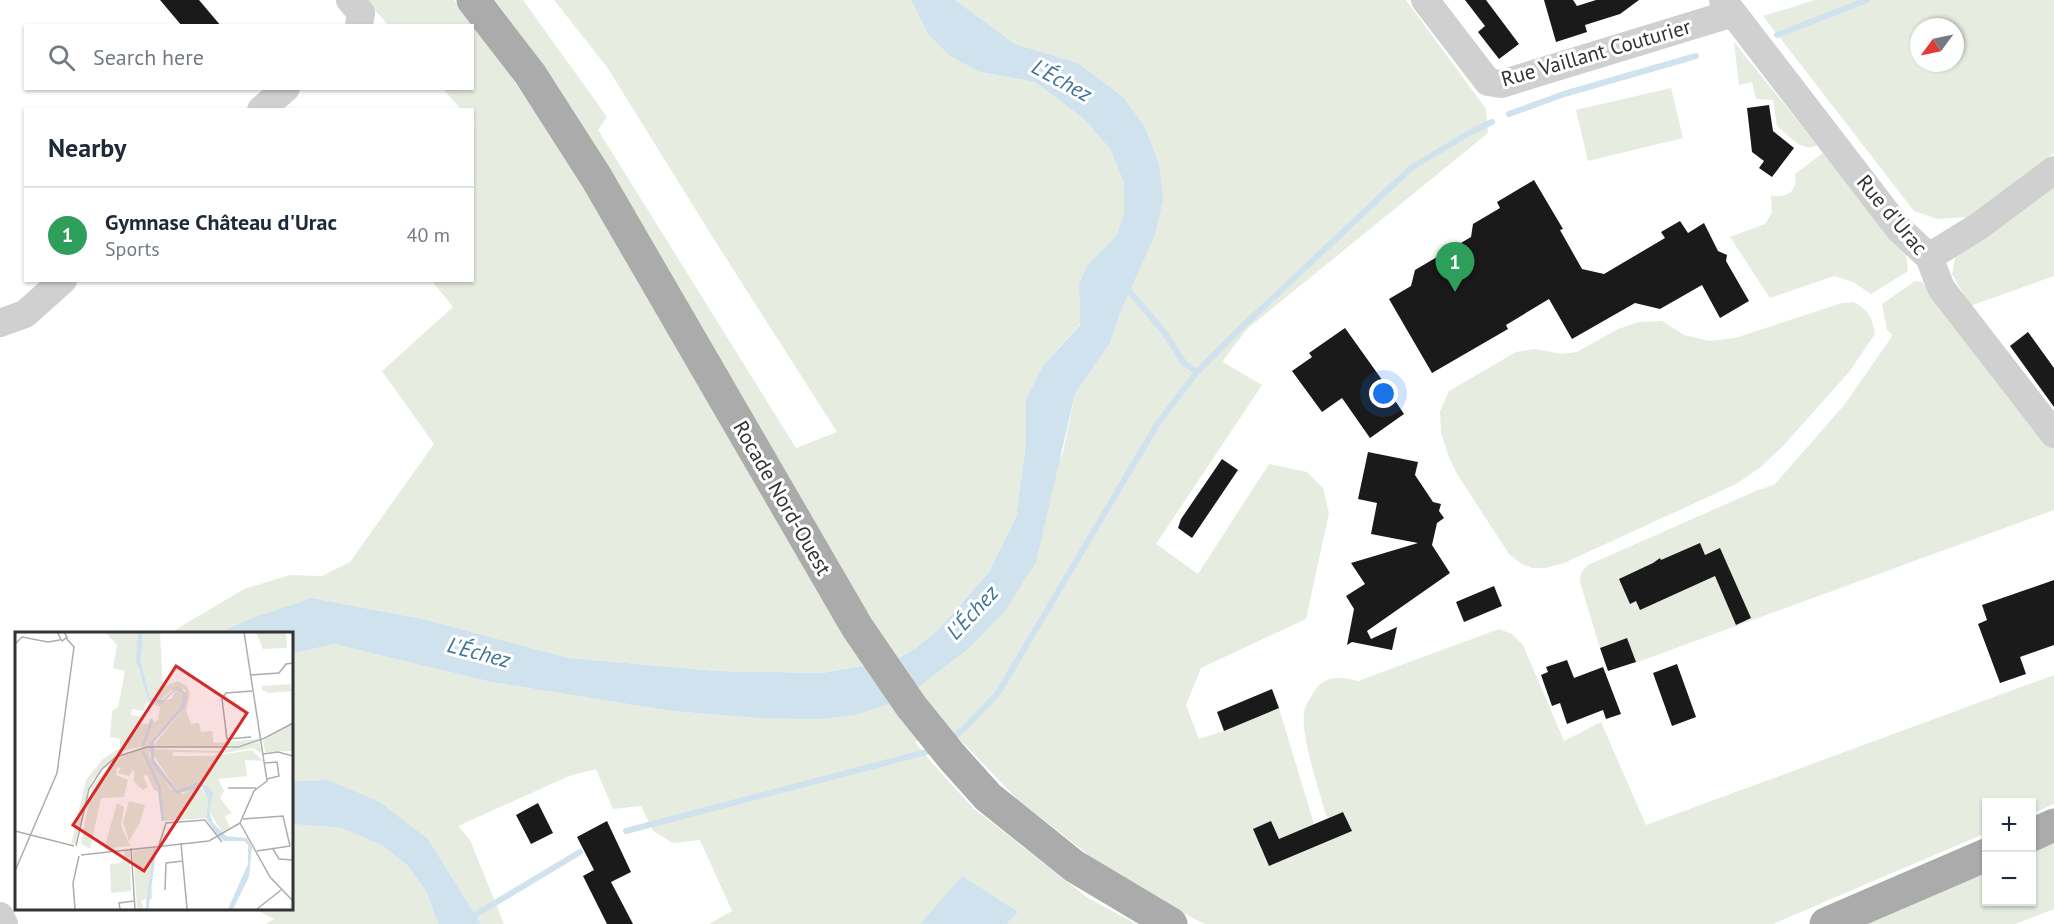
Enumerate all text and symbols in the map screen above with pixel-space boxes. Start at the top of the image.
street label: Rue Vaillant Couturier [1498,13,1694,92]
north arrow [1910,18,1964,72]
search box [24,24,474,90]
icon: search [45,41,78,74]
text: Search here [93,43,204,71]
water label: L'Échez [1027,52,1097,108]
text: Nearby [48,131,126,164]
street label: Rue d'Urac [1851,169,1934,260]
text: Gymnase Château d'Urac [105,208,337,236]
text: 1 [62,222,73,248]
text: 40 m [407,222,450,248]
text: Sports [105,236,160,262]
pin: 1 [1436,242,1474,292]
your location [1369,379,1398,408]
street label: Rocade Nord-Ouest [727,416,838,580]
water label: L'Échez [940,579,1005,645]
water label: L'Échez [444,630,514,674]
inset map [15,632,292,909]
map controls [1982,798,2036,906]
button: + [1982,798,2036,852]
button: − [1982,852,2036,906]

